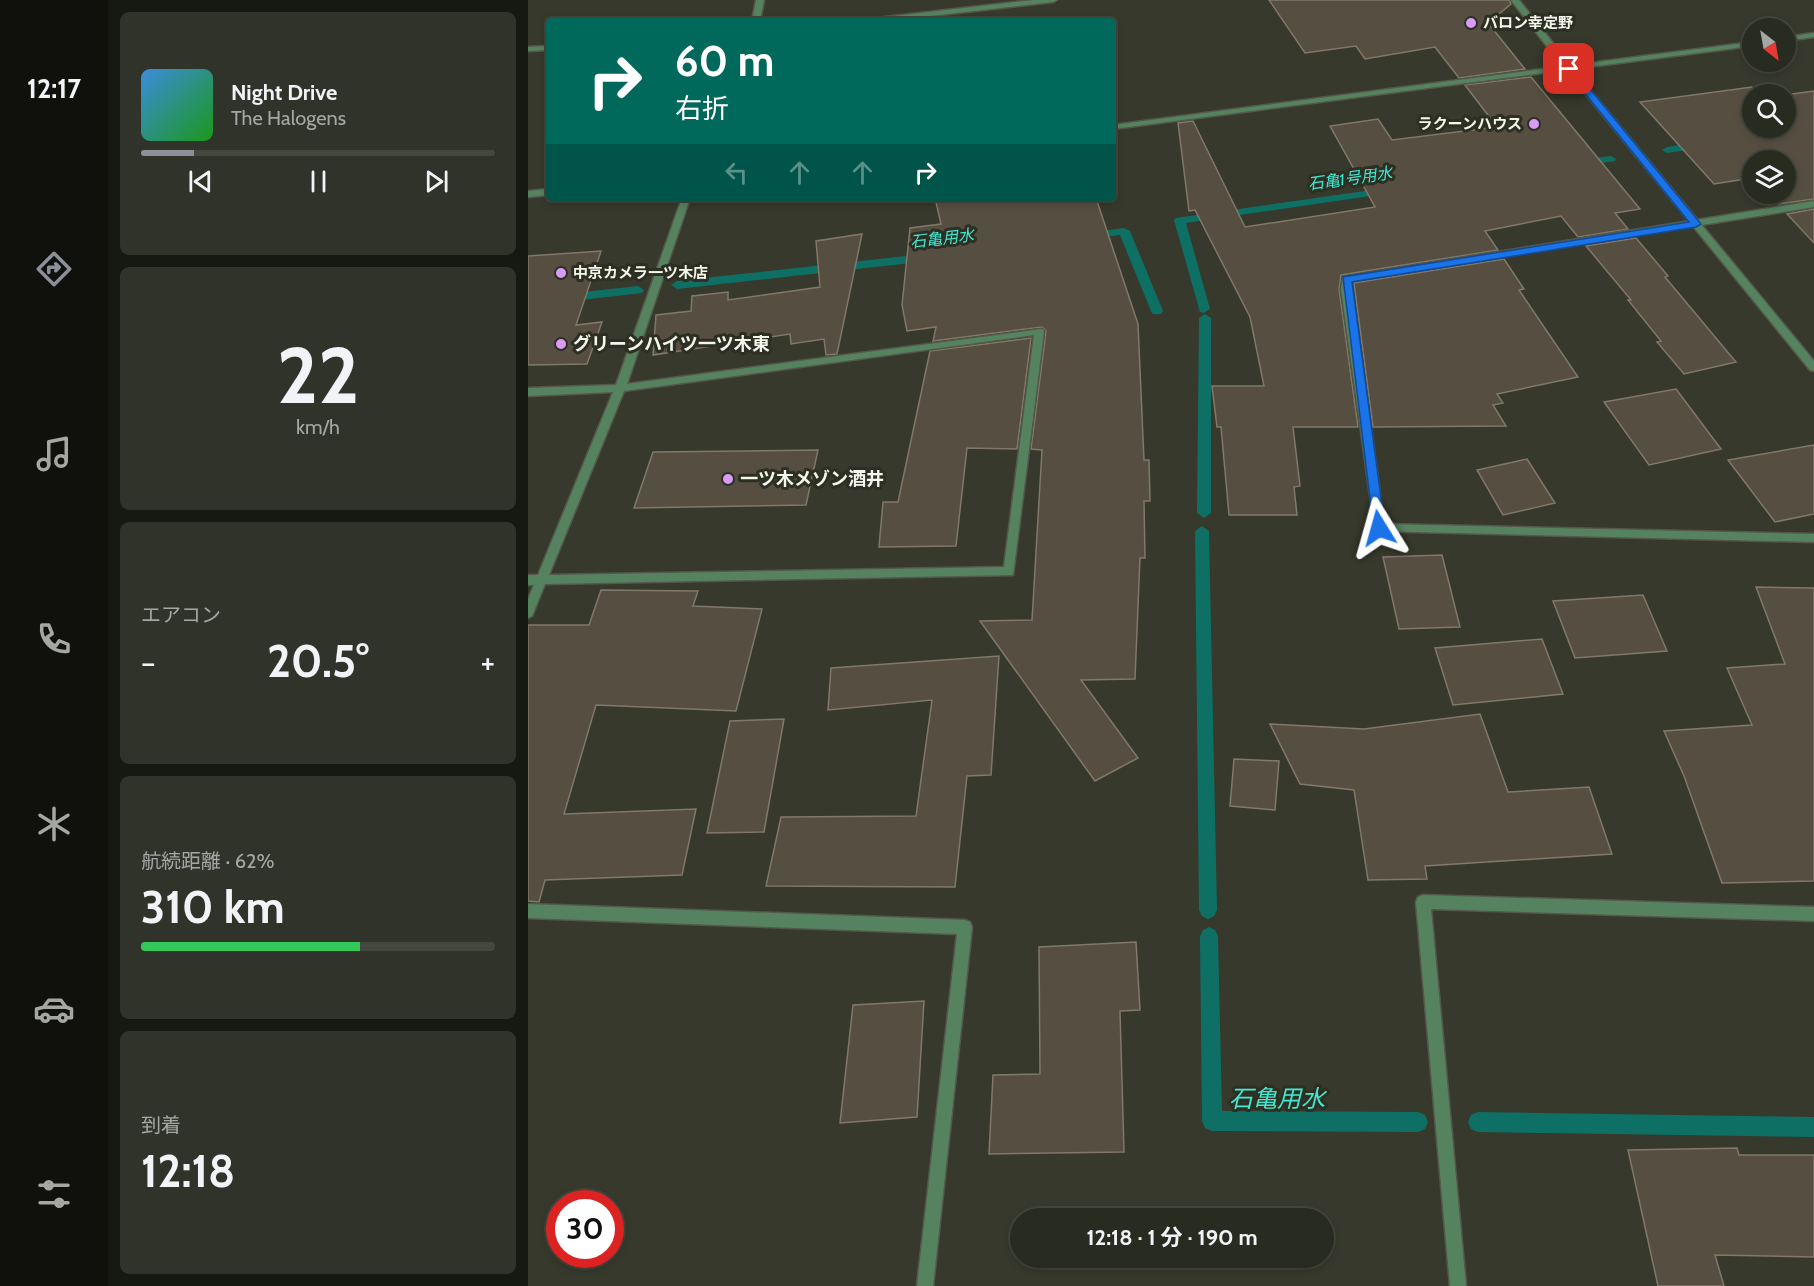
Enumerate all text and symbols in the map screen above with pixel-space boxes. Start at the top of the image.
place label: バロン幸定野 [1483,14,1573,32]
marker: バロン幸定野 [1464,16,1478,30]
north arrow [1742,18,1796,72]
map controls [1742,18,1796,204]
text: 60 m [675,35,774,87]
icon: right [576,42,654,120]
pin [1543,43,1594,94]
icon: arrive [1552,52,1585,85]
text: 12:17 [27,72,81,105]
text: Night Drive [231,79,337,106]
button: search [1742,84,1796,138]
text: 右折 [675,92,729,125]
text: The Halogens [231,106,346,130]
place label: ラクーンハウス [1418,115,1522,133]
marker: ラクーンハウス [1527,117,1541,131]
button: layers [1742,150,1796,204]
icon: left [720,156,753,189]
icon: ahead [783,156,816,189]
icon: ahead [846,156,879,189]
icon: right [909,156,942,189]
water label: 石亀1号用水 [1307,163,1395,194]
icon: previous [184,165,217,198]
icon: pause [302,165,335,198]
icon: next [420,165,453,198]
water label: 石亀用水 [909,225,977,252]
icon: directions [33,248,75,290]
place label: 中京カメラ一ツ木店 [573,264,708,282]
marker: 中京カメラ一ツ木店 [554,266,568,280]
text: 22 [277,328,359,423]
place label: グリーンハイツ一ツ木東 [573,333,770,355]
marker: グリーンハイツ一ツ木東 [554,337,568,351]
text: km/h [296,415,340,439]
icon: music [33,433,75,475]
place label: 一ツ木メゾン酒井 [740,468,884,490]
marker: 一ツ木メゾン酒井 [721,472,735,486]
position arrow [1347,496,1411,560]
text: エアコン [141,603,221,627]
icon: phone [33,618,75,660]
text: 20.5° [267,634,369,688]
text: − [141,642,156,682]
text: + [480,642,495,682]
icon: climate [33,803,75,845]
text: 航続距離 · 62% [141,849,275,873]
text: 310 km [141,880,285,934]
icon: car [33,988,75,1030]
water label: 石亀用水 [1229,1084,1328,1113]
text: 到着 [141,1113,181,1137]
text: 12:18 [141,1144,235,1198]
icon: filters [33,1173,75,1215]
speed limit sign: 30 [546,1190,624,1268]
text: 12:18 · 1 分 · 190 m [1086,1224,1258,1251]

